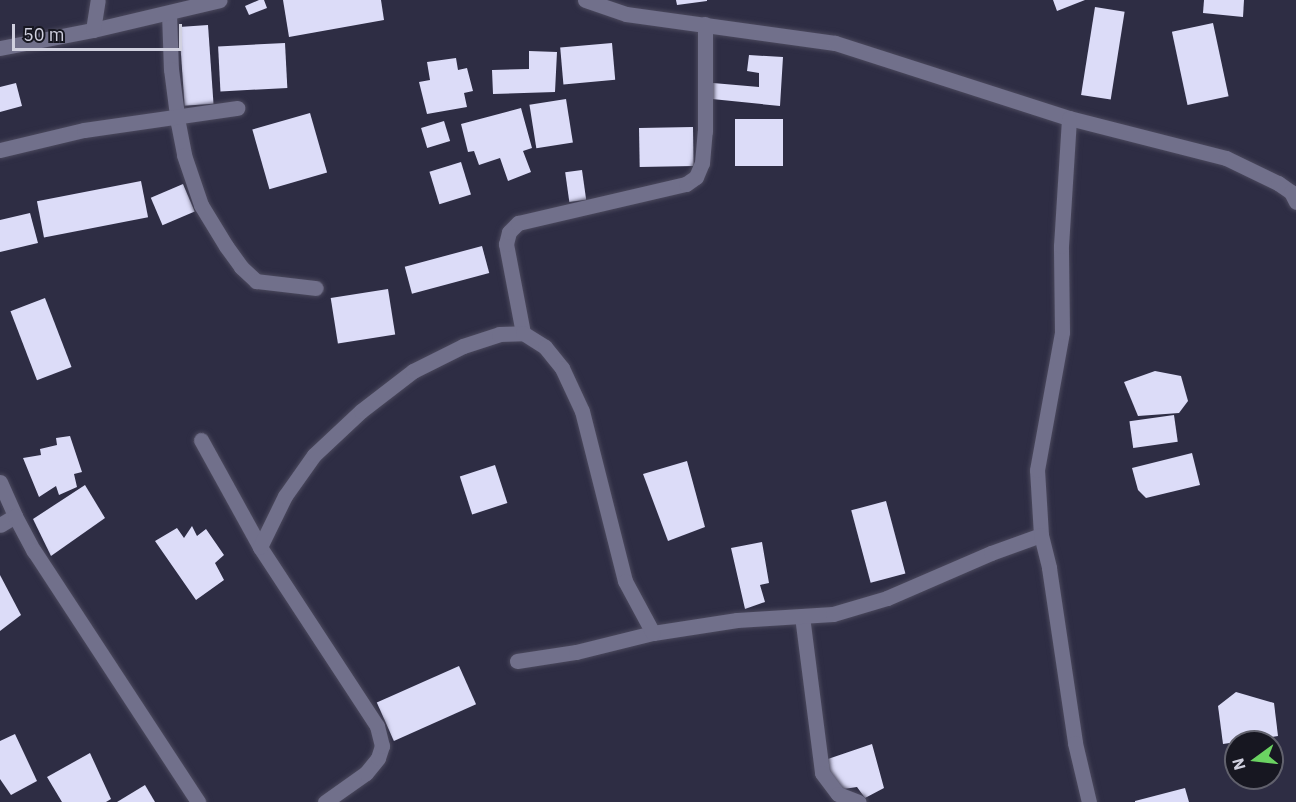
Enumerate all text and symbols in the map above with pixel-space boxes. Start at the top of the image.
scale bar [15,12,184,50]
text: 50 m [23,23,65,46]
north arrow [1224,730,1284,790]
text: N [1227,756,1250,772]

